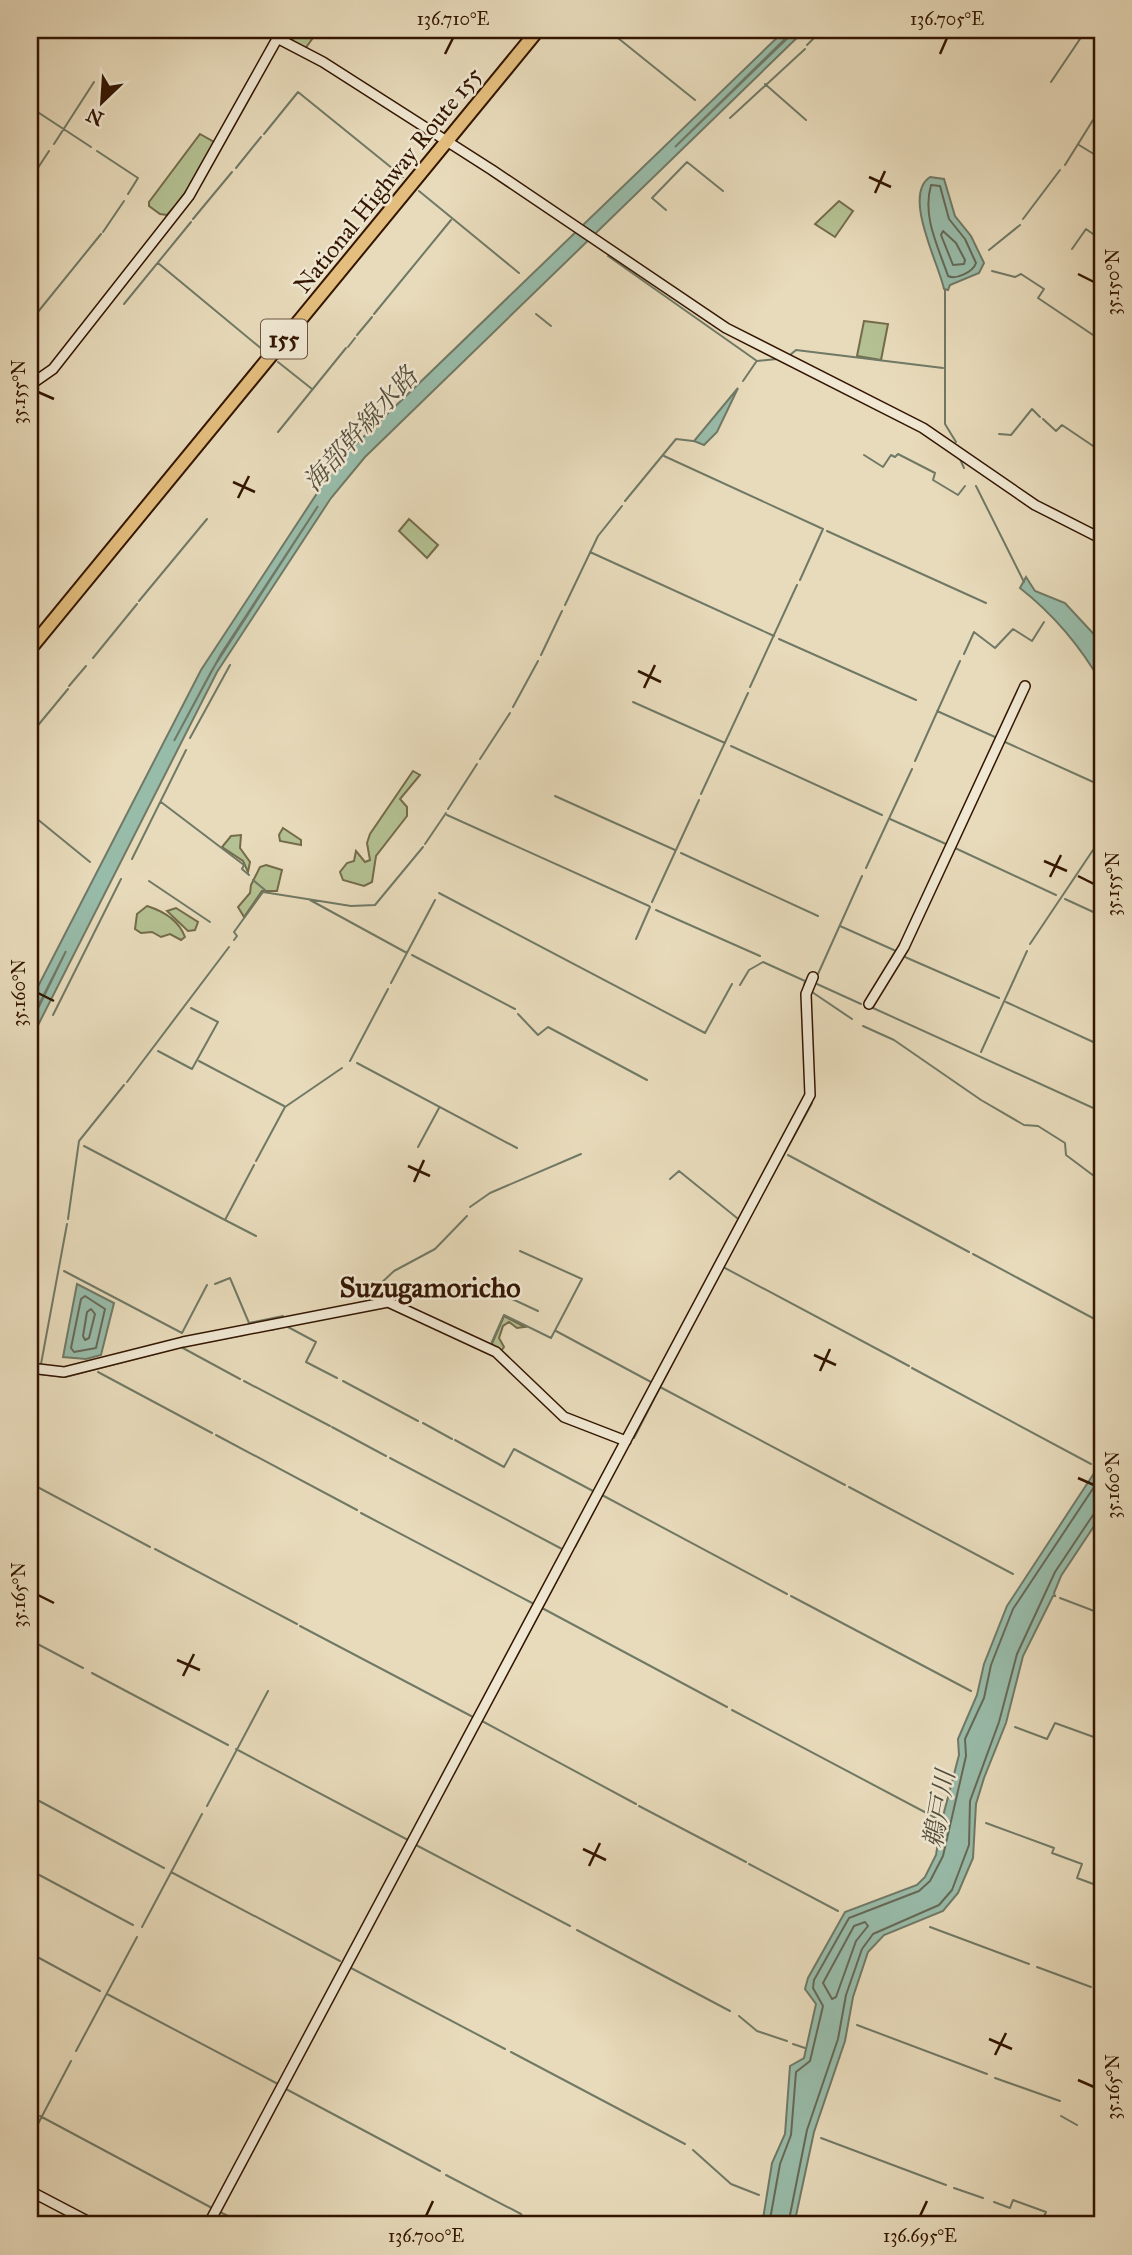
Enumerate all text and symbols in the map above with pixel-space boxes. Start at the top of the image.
text: 136.710°E [417,8,489,30]
text: 136.705°E [910,8,984,30]
street label: National Highway Route 155 [287,61,489,299]
north arrow [66,66,136,136]
text: N [83,103,107,131]
text: 35.150°N [1102,249,1124,315]
road number: 155 [261,320,307,358]
water label: 海部幹線水路 [296,359,425,498]
text: 35.155°N [8,360,30,424]
text: 35.155°N [1102,852,1124,916]
text: 35.160°N [8,959,30,1027]
district label: Suzugamoricho [339,1270,521,1305]
text: 35.160°N [1102,1451,1124,1519]
text: 35.165°N [8,1562,30,1628]
water label: 鵜戸川 [916,1765,962,1850]
text: 35.165°N [1102,2054,1124,2120]
text: 136.700°E [388,2225,464,2247]
text: 136.695°E [883,2225,957,2247]

